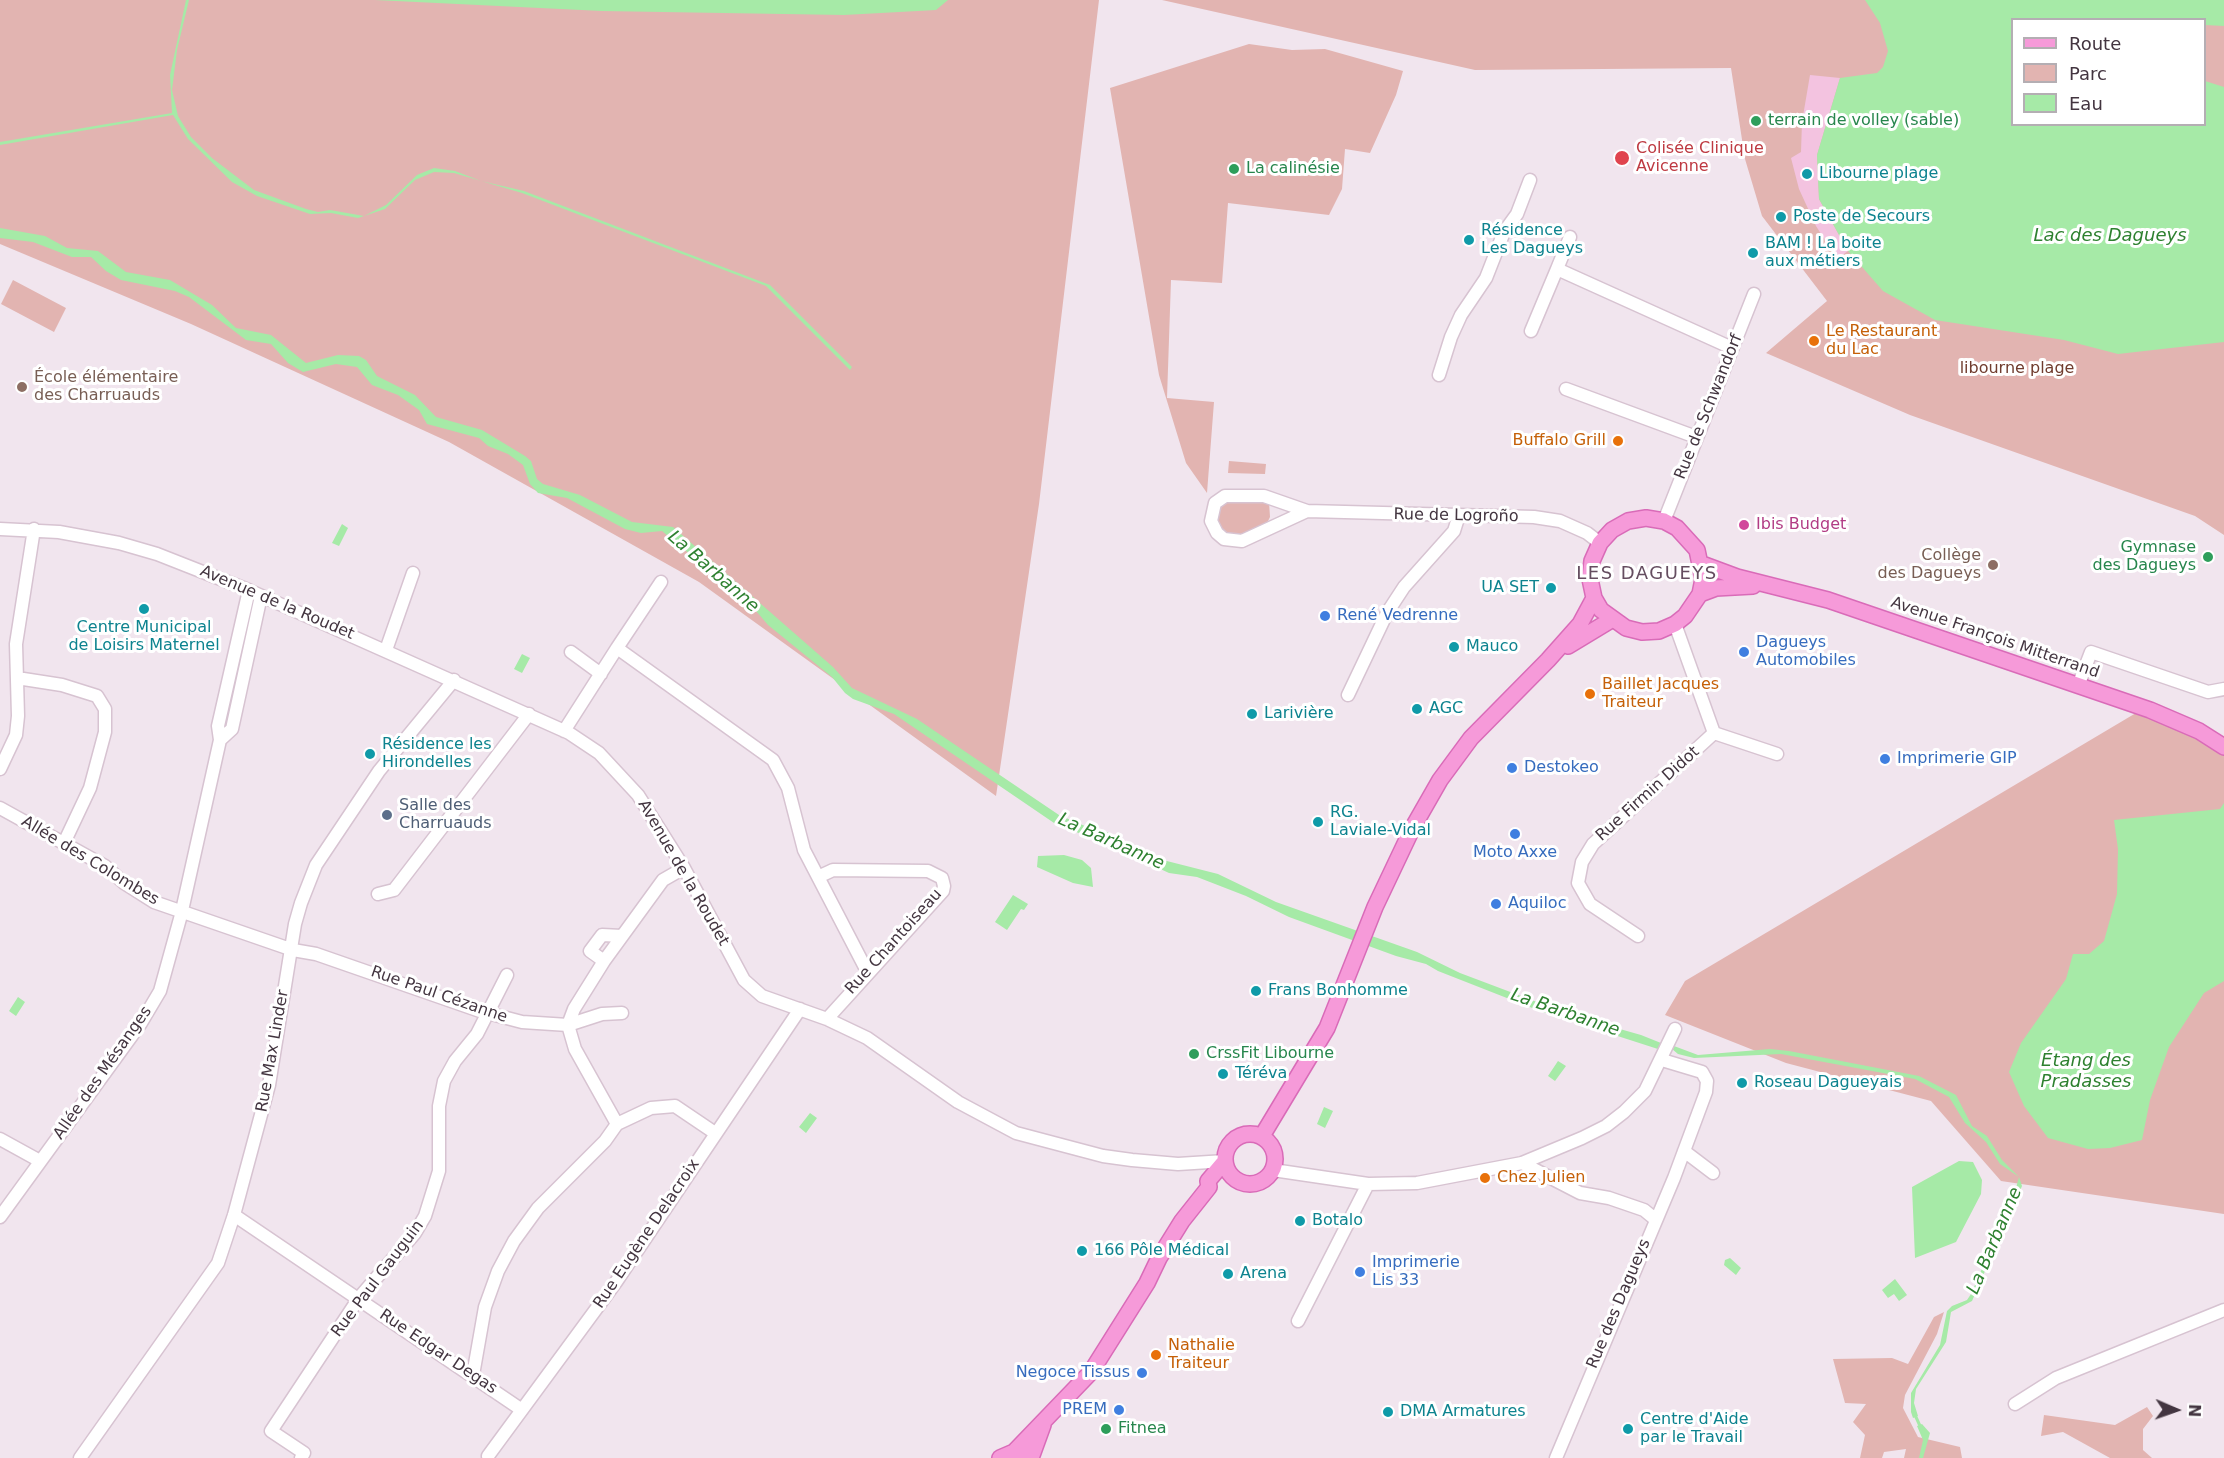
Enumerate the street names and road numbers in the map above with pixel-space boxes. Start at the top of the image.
street label: Rue de Schwandorf [1671,332,1747,482]
street label: Rue de Logroño [1393,505,1519,527]
street label: Avenue de la Roudet [197,562,357,644]
street label: Avenue François Mitterrand [1888,593,2102,683]
street label: Rue Firmin Didot [1592,743,1704,845]
street label: Avenue de la Roudet [633,797,733,949]
street label: Allée des Colombes [18,812,162,910]
street label: Rue Chantoiseau [842,885,946,999]
street label: Rue Paul Cézanne [368,963,510,1027]
street label: Rue Max Linder [253,988,293,1114]
street label: Allée des Mésanges [50,1003,156,1143]
street label: Rue Eugène Delacroix [590,1156,704,1312]
street label: Rue Paul Gauguin [328,1217,428,1341]
street label: Rue des Dagueys [1583,1236,1655,1372]
street label: Rue Edgar Degas [376,1306,500,1398]

